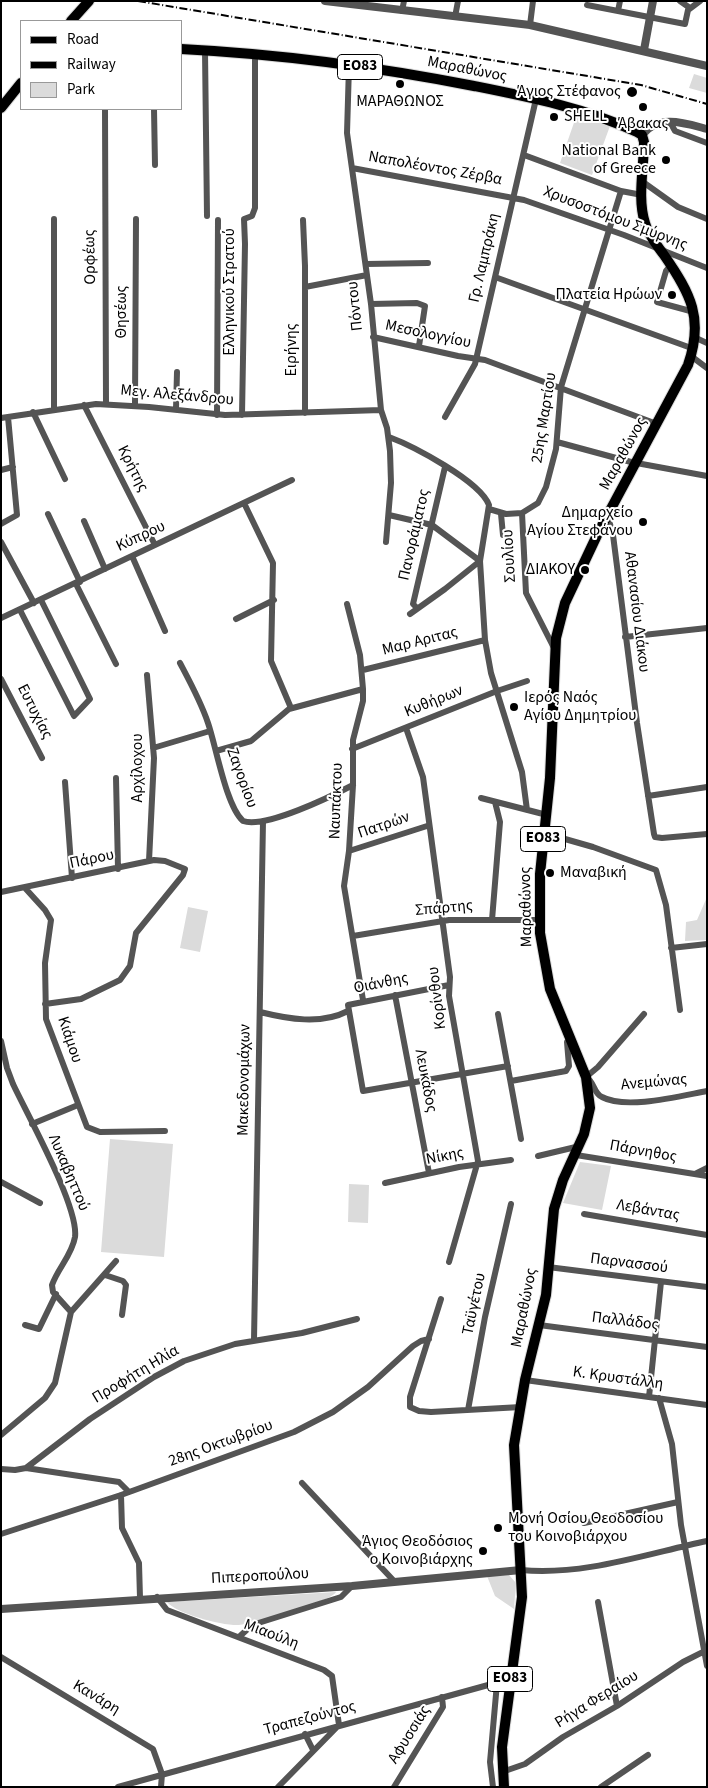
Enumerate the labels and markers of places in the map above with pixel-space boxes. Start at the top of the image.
marker: ΜΑΡΑΘΩΝΟΣ [394,78,406,90]
place label: Άγιος Στέφανος [517,82,621,102]
marker: Άγιος Στέφανος [625,85,639,99]
place label: ΜΑΡΑΘΩΝΟΣ [356,92,444,112]
marker: Άβακας [637,101,649,113]
place label: SHELL [564,107,607,127]
marker: SHELL [548,111,560,123]
place label: Άβακας [618,114,668,134]
place label: National Bank of Greece [562,141,656,179]
marker: National Bank of Greece [660,154,672,166]
place label: Πλατεία Ηρώων [555,285,662,305]
marker: Πλατεία Ηρώων [666,289,678,301]
place label: Δημαρχείο Αγίου Στεφάνου [527,503,633,541]
marker: Δημαρχείο Αγίου Στεφάνου [637,516,649,528]
place label: ΔΙΑΚΟΥ [526,560,575,580]
marker: ΔΙΑΚΟΥ [579,564,591,576]
place label: Ιερός Ναός Αγίου Δημητρίου [524,688,636,726]
marker: Ιερός Ναός Αγίου Δημητρίου [508,701,520,713]
place label: Μαναβική [560,863,627,883]
marker: Μαναβική [544,867,556,879]
place label: Μονή Οσίου Θεοδοσίου του Κοινοβιάρχου [508,1509,663,1547]
marker: Μονή Οσίου Θεοδοσίου του Κοινοβιάρχου [492,1522,504,1534]
place label: Άγιος Θεοδόσιος ο Κοινοβιάρχης [362,1532,473,1570]
marker: Άγιος Θεοδόσιος ο Κοινοβιάρχης [477,1545,489,1557]

